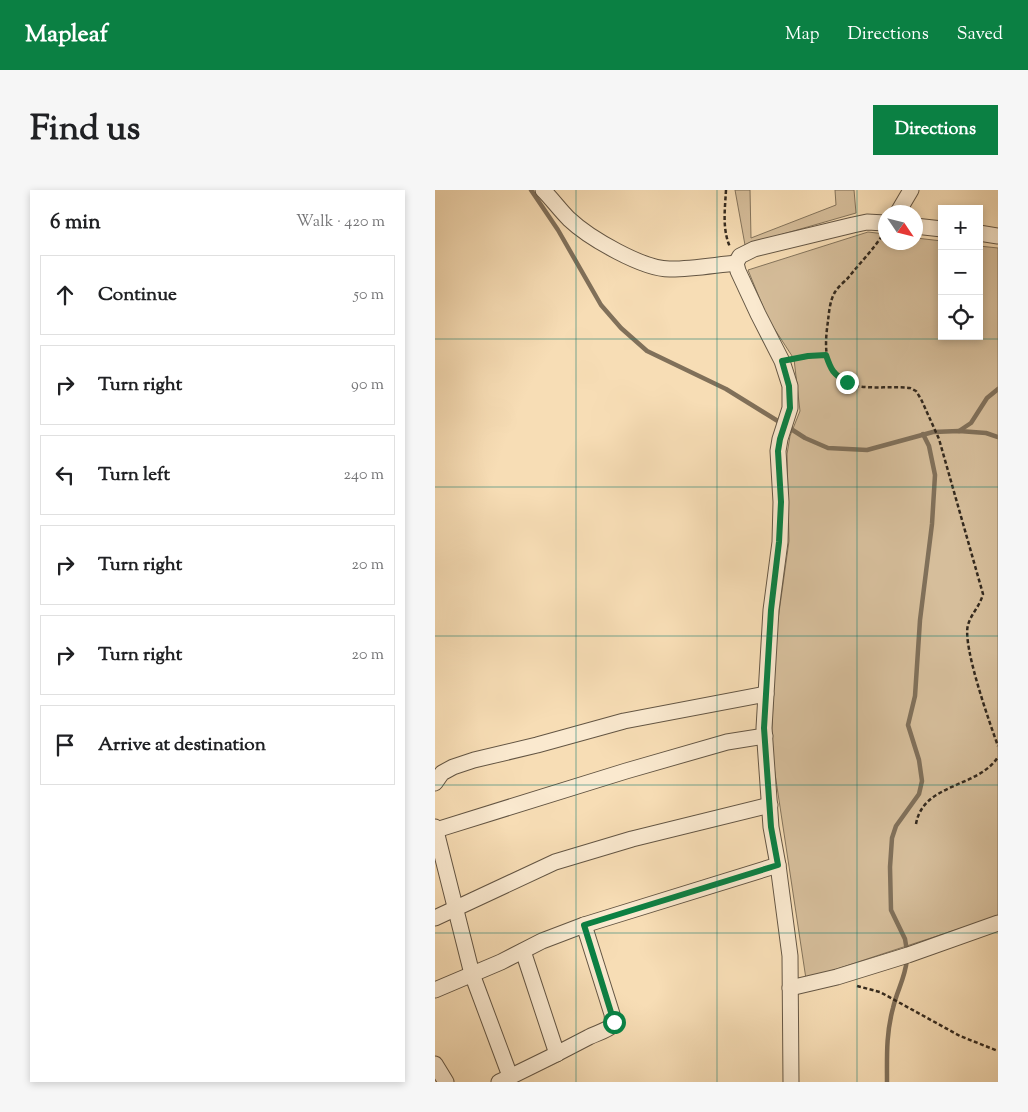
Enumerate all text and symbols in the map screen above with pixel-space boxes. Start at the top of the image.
text: Mapleaf [25,18,108,52]
text: Map [785,22,820,48]
text: Directions [848,22,929,48]
text: Saved [957,22,1003,48]
text: Find us [30,105,140,156]
button: Directions [873,105,998,155]
north arrow [878,205,923,250]
map controls [938,205,983,340]
button: + [938,205,983,250]
text: 6 min [50,208,101,238]
text: Walk · 420 m [296,211,385,234]
button: − [938,250,983,295]
icon: ahead [51,281,79,309]
text: Continue [98,282,177,309]
text: 50 m [353,284,384,307]
button: locate [938,295,983,340]
icon: right [51,371,79,399]
route end [836,371,859,394]
text: Turn right [98,372,182,399]
text: 90 m [351,374,384,397]
icon: left [51,461,79,489]
text: Turn left [98,462,170,489]
text: 240 m [343,464,384,487]
icon: right [51,551,79,579]
text: Turn right [98,552,182,579]
text: 20 m [351,554,384,577]
icon: right [51,641,79,669]
text: Turn right [98,642,182,669]
text: 20 m [351,644,384,667]
icon: arrive [51,731,79,759]
text: Arrive at destination [98,732,266,759]
route start [603,1011,626,1034]

